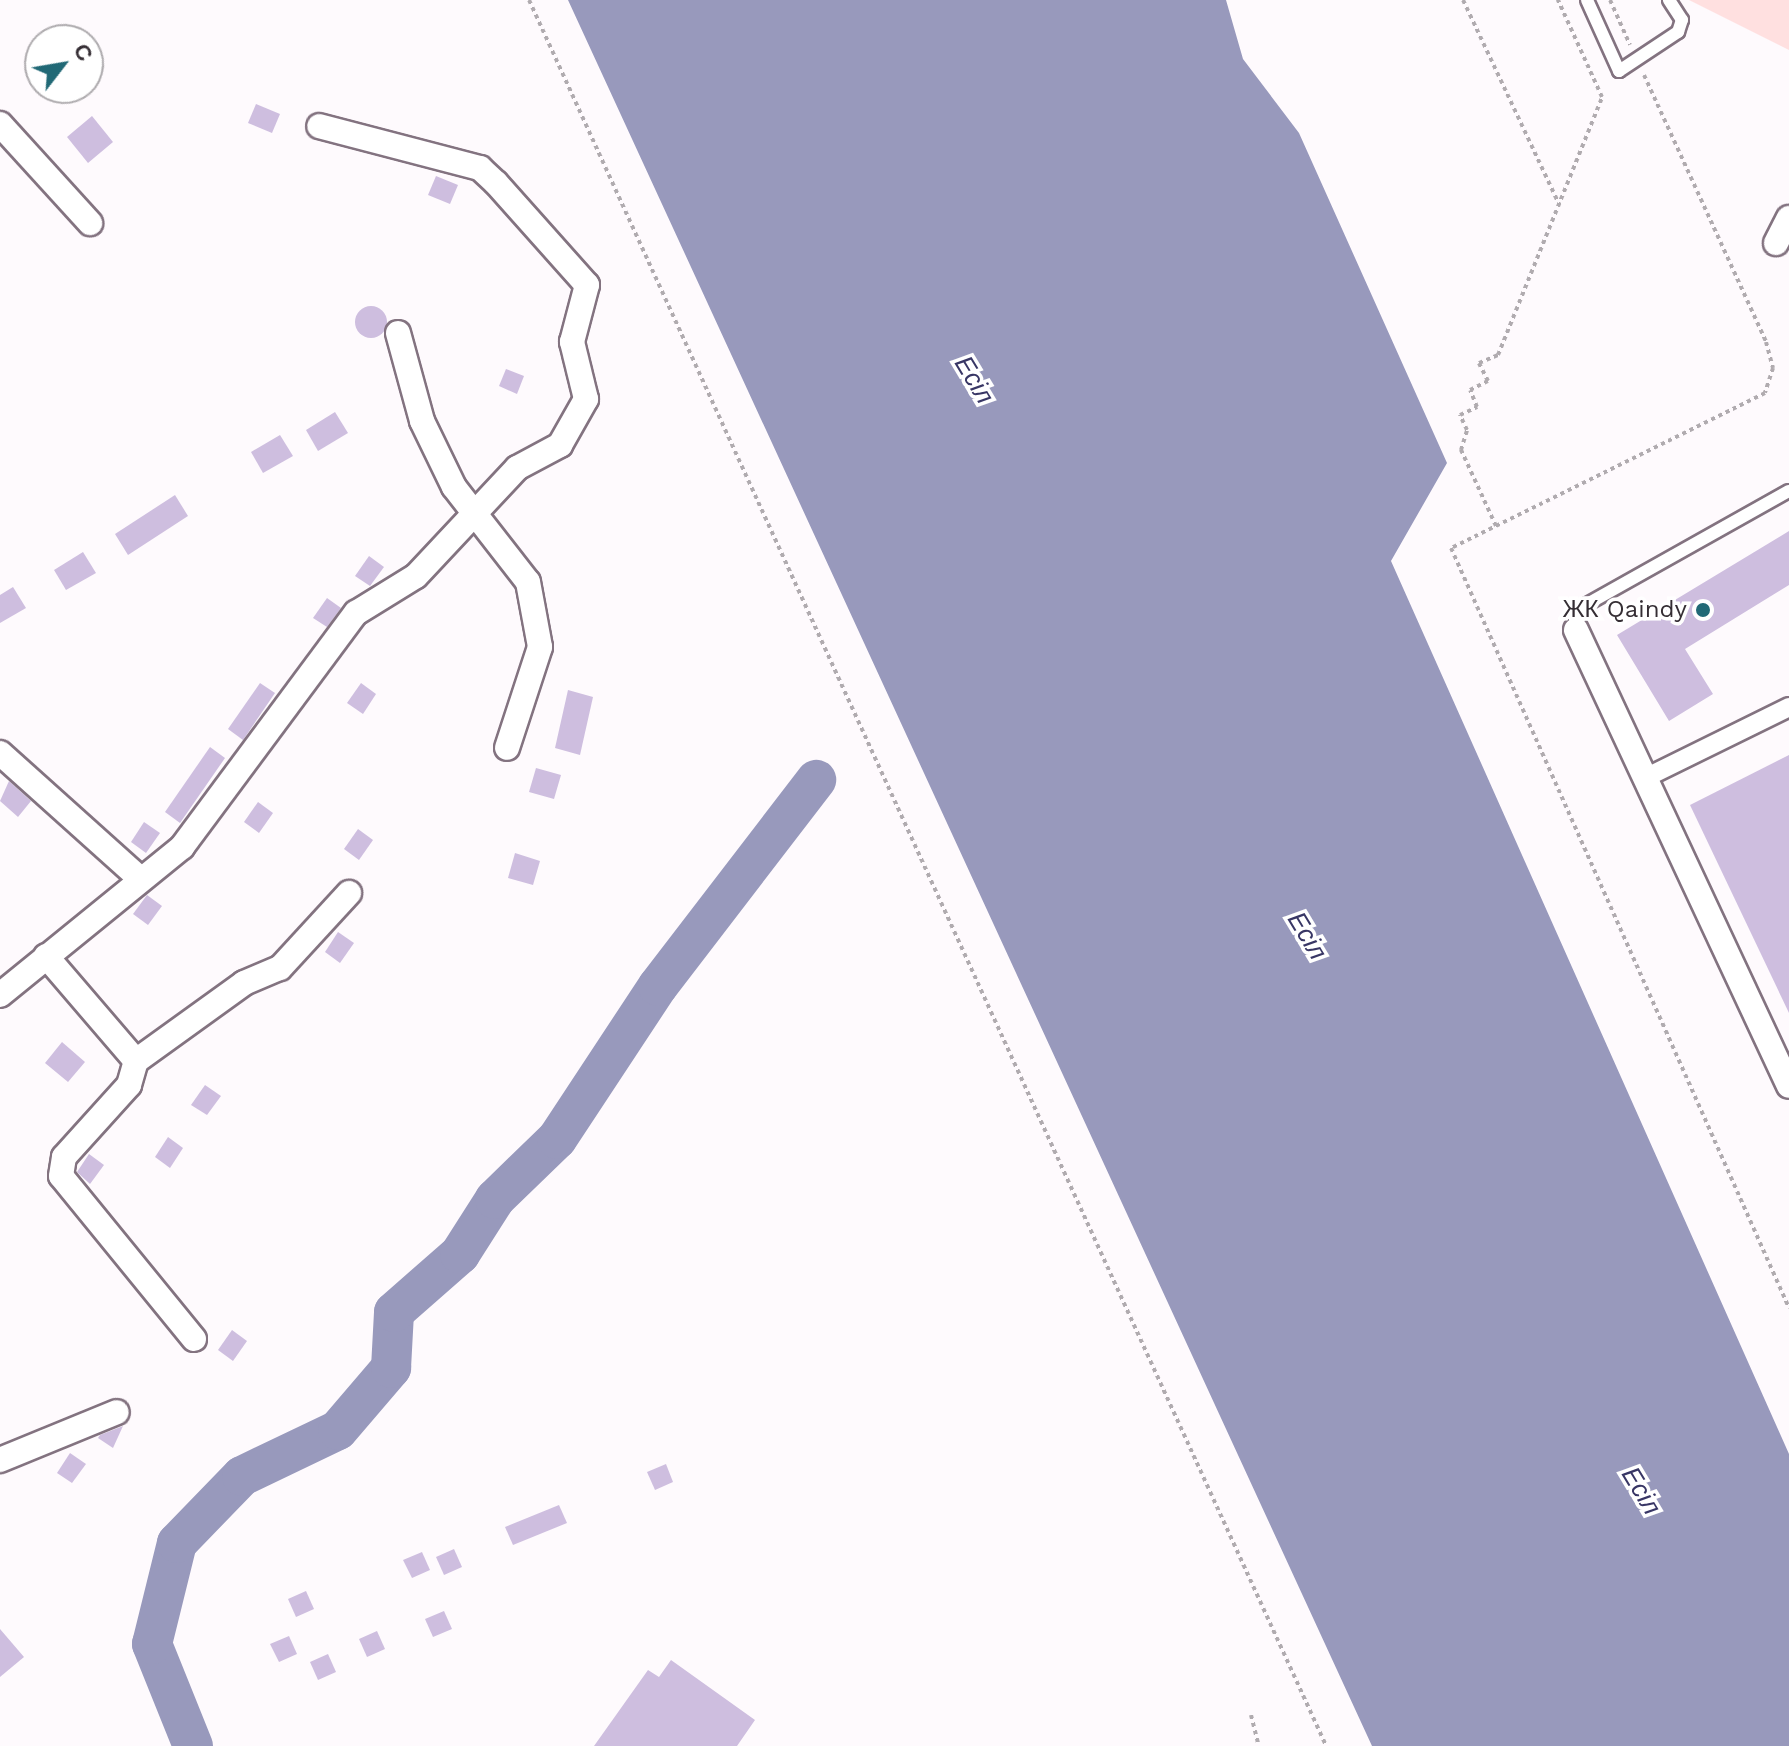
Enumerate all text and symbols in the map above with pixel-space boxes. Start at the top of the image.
north arrow [24,24,104,104]
text: С [68,39,98,66]
water label: Есіл [948,350,1000,410]
place label: ЖК Qaindy [1562,596,1687,624]
marker: ЖК Qaindy [1694,601,1712,619]
water label: Есіл [1281,906,1333,966]
water label: Есіл [1615,1461,1667,1521]

